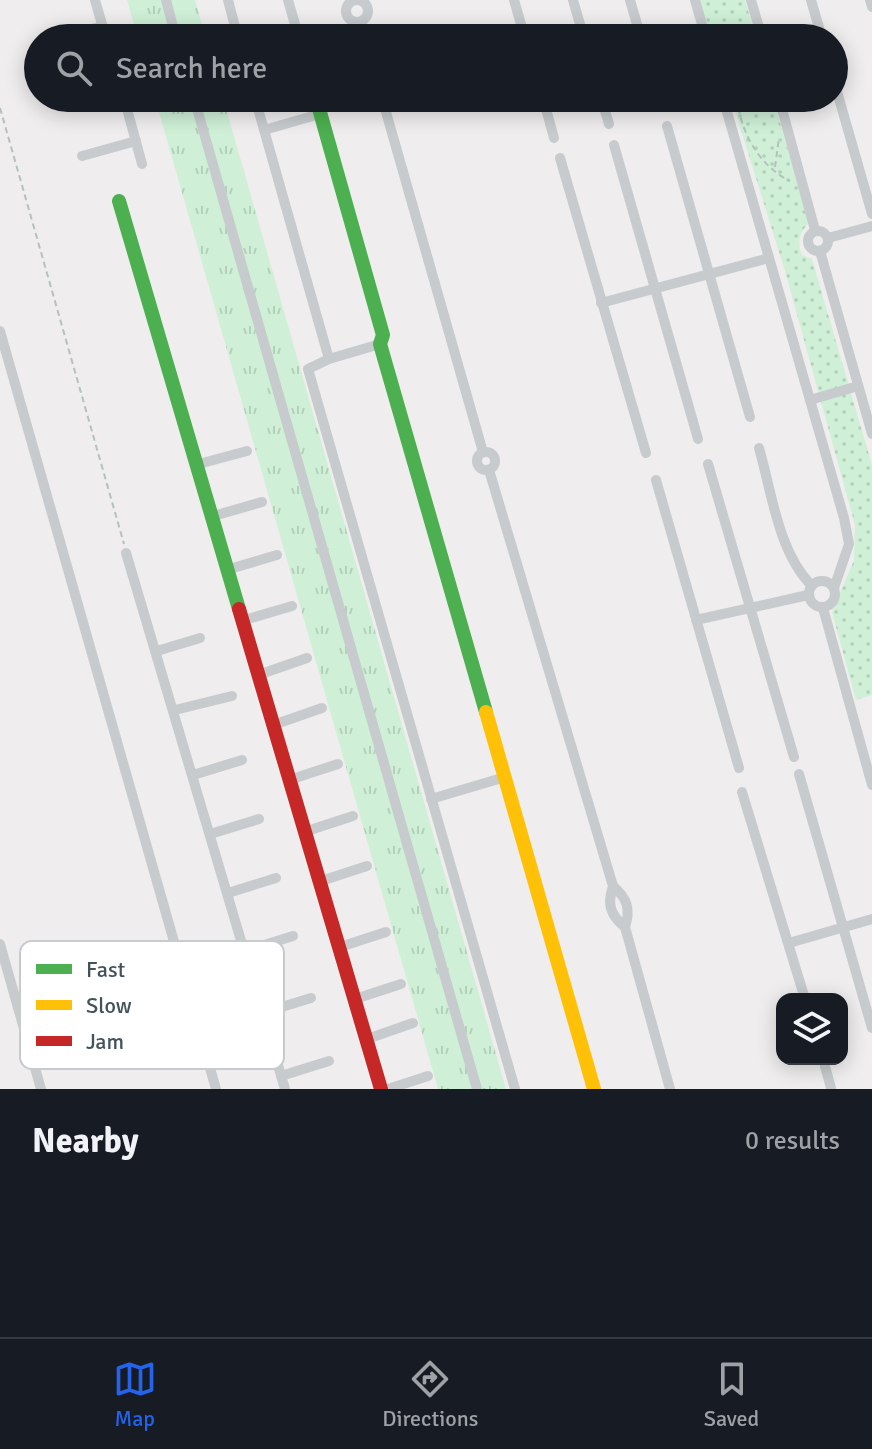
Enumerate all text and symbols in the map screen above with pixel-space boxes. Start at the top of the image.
search box [24,24,848,112]
icon: search [52,46,96,90]
text: Search here [116,50,267,87]
legend [20,941,284,1069]
text: Fast [86,956,126,983]
text: Slow [86,992,132,1019]
map controls [776,993,848,1065]
button: layers [776,993,848,1065]
text: Jam [86,1028,124,1055]
text: Nearby [32,1120,139,1162]
text: 0 results [745,1125,840,1157]
tab: Map [113,1357,157,1432]
tab: Directions [382,1357,478,1432]
tab: Saved [704,1357,759,1432]

